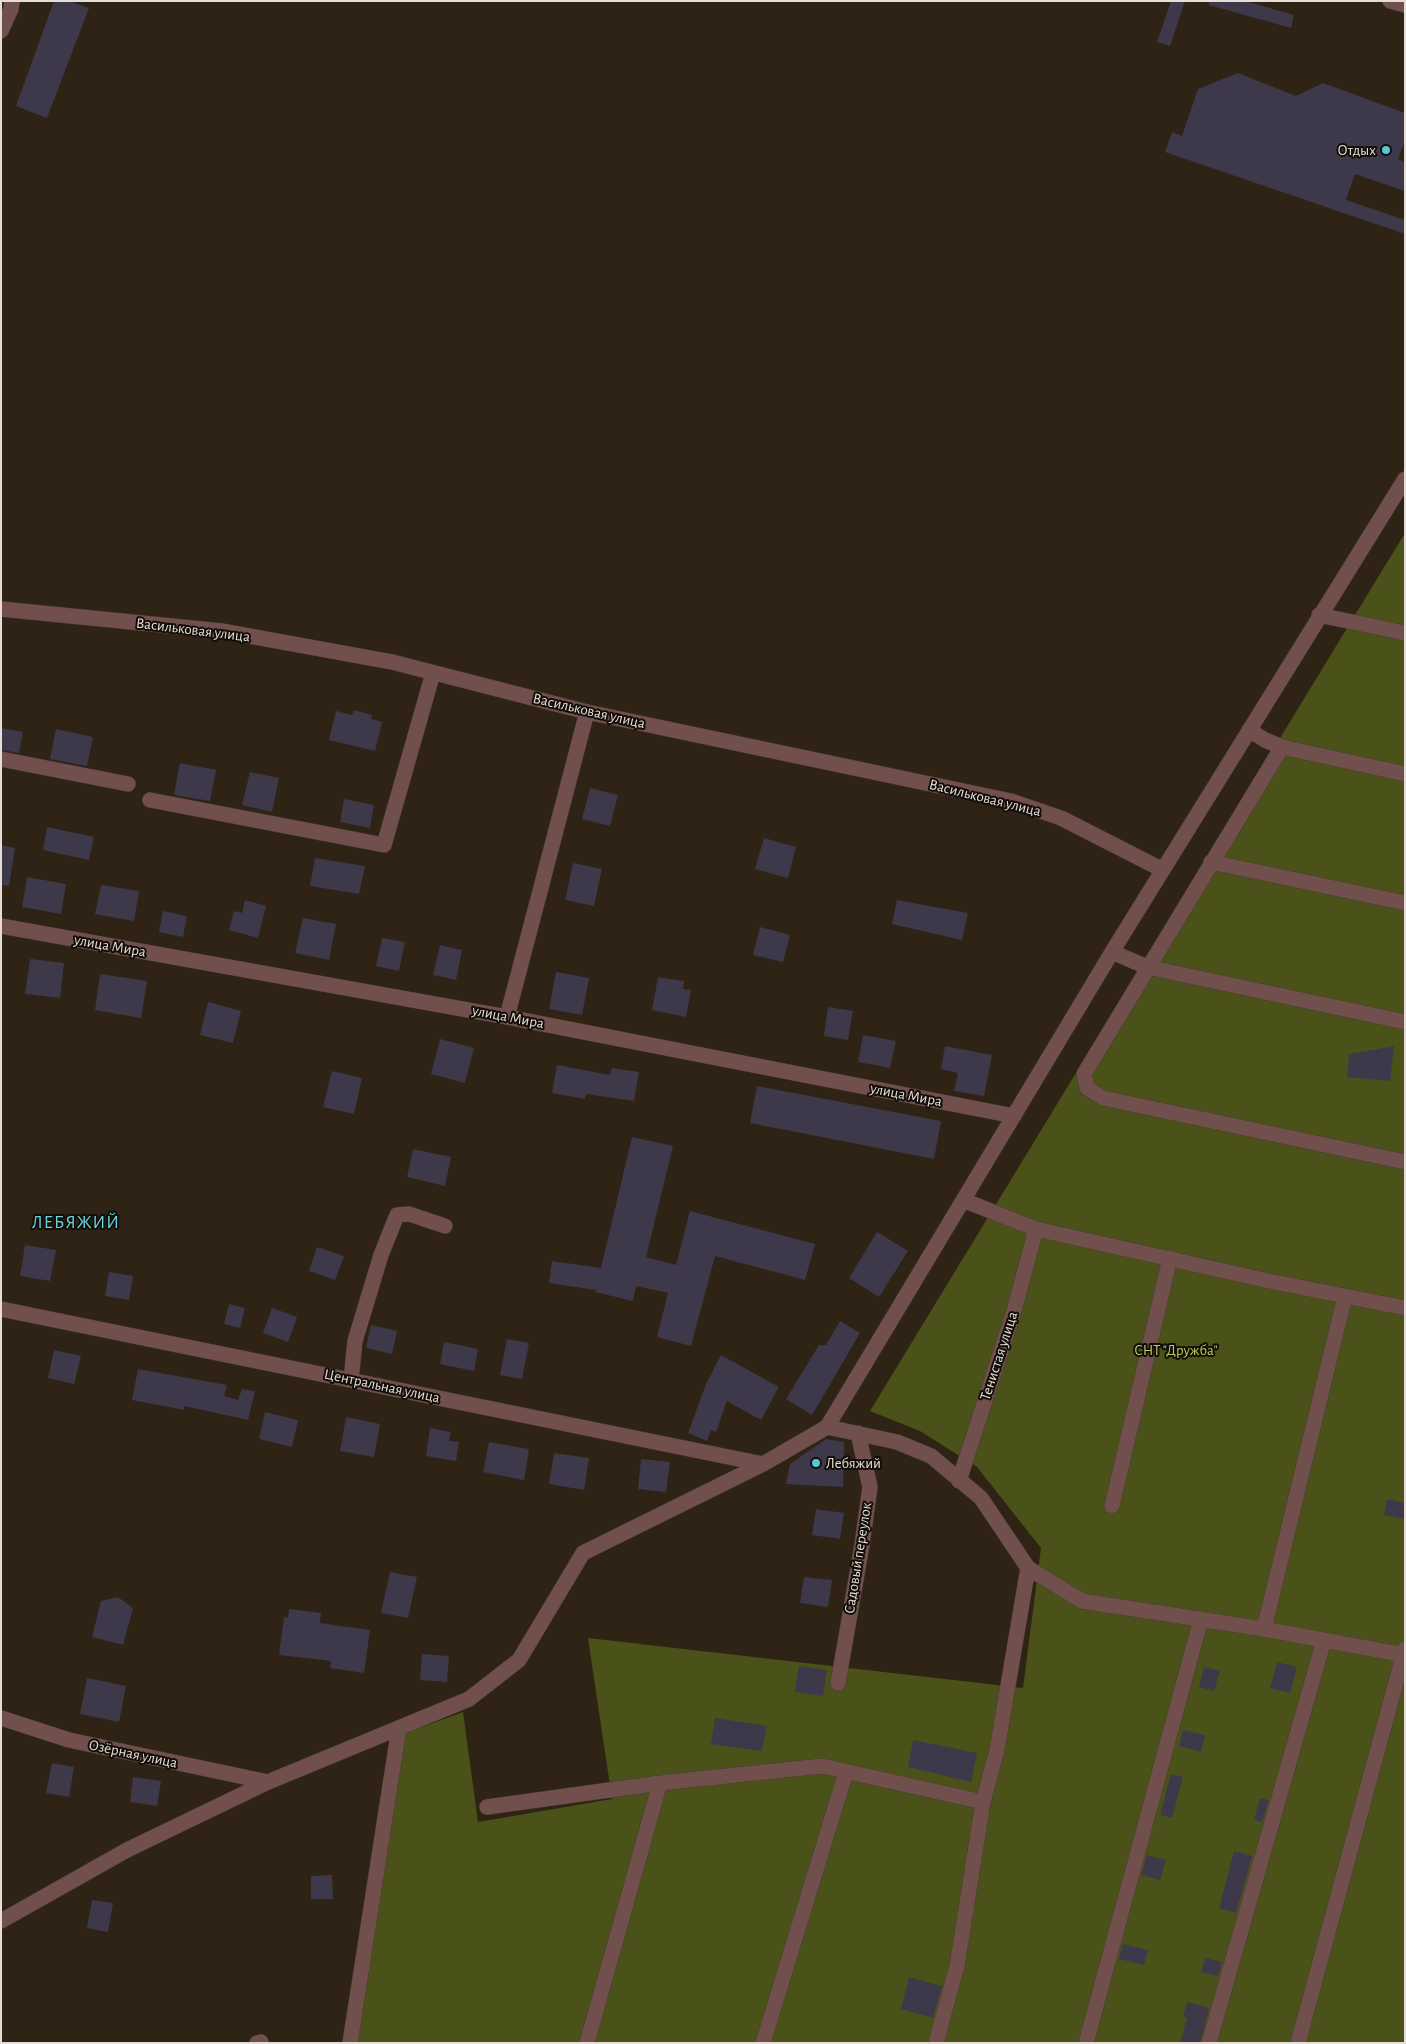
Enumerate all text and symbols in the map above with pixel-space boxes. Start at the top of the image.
place label: Отдых [1338,141,1376,159]
marker: Отдых [1380,144,1392,156]
street label: Васильковая улица [135,614,251,646]
street label: Васильковая улица [531,689,647,733]
street label: Васильковая улица [927,775,1043,821]
street label: улица Мира [73,931,147,961]
street label: улица Мира [471,1001,545,1033]
street label: улица Мира [869,1079,943,1111]
district label: ЛЕБЯЖИЙ [31,1212,121,1234]
street label: Тенистая улица [976,1309,1022,1403]
park label: СНТ "Дружба" [1134,1341,1218,1359]
street label: Центральная улица [322,1365,442,1407]
place label: Лебяжий [826,1454,881,1472]
marker: Лебяжий [810,1457,822,1469]
street label: Садовый переулок [840,1501,876,1615]
street label: Озёрная улица [87,1736,179,1772]

